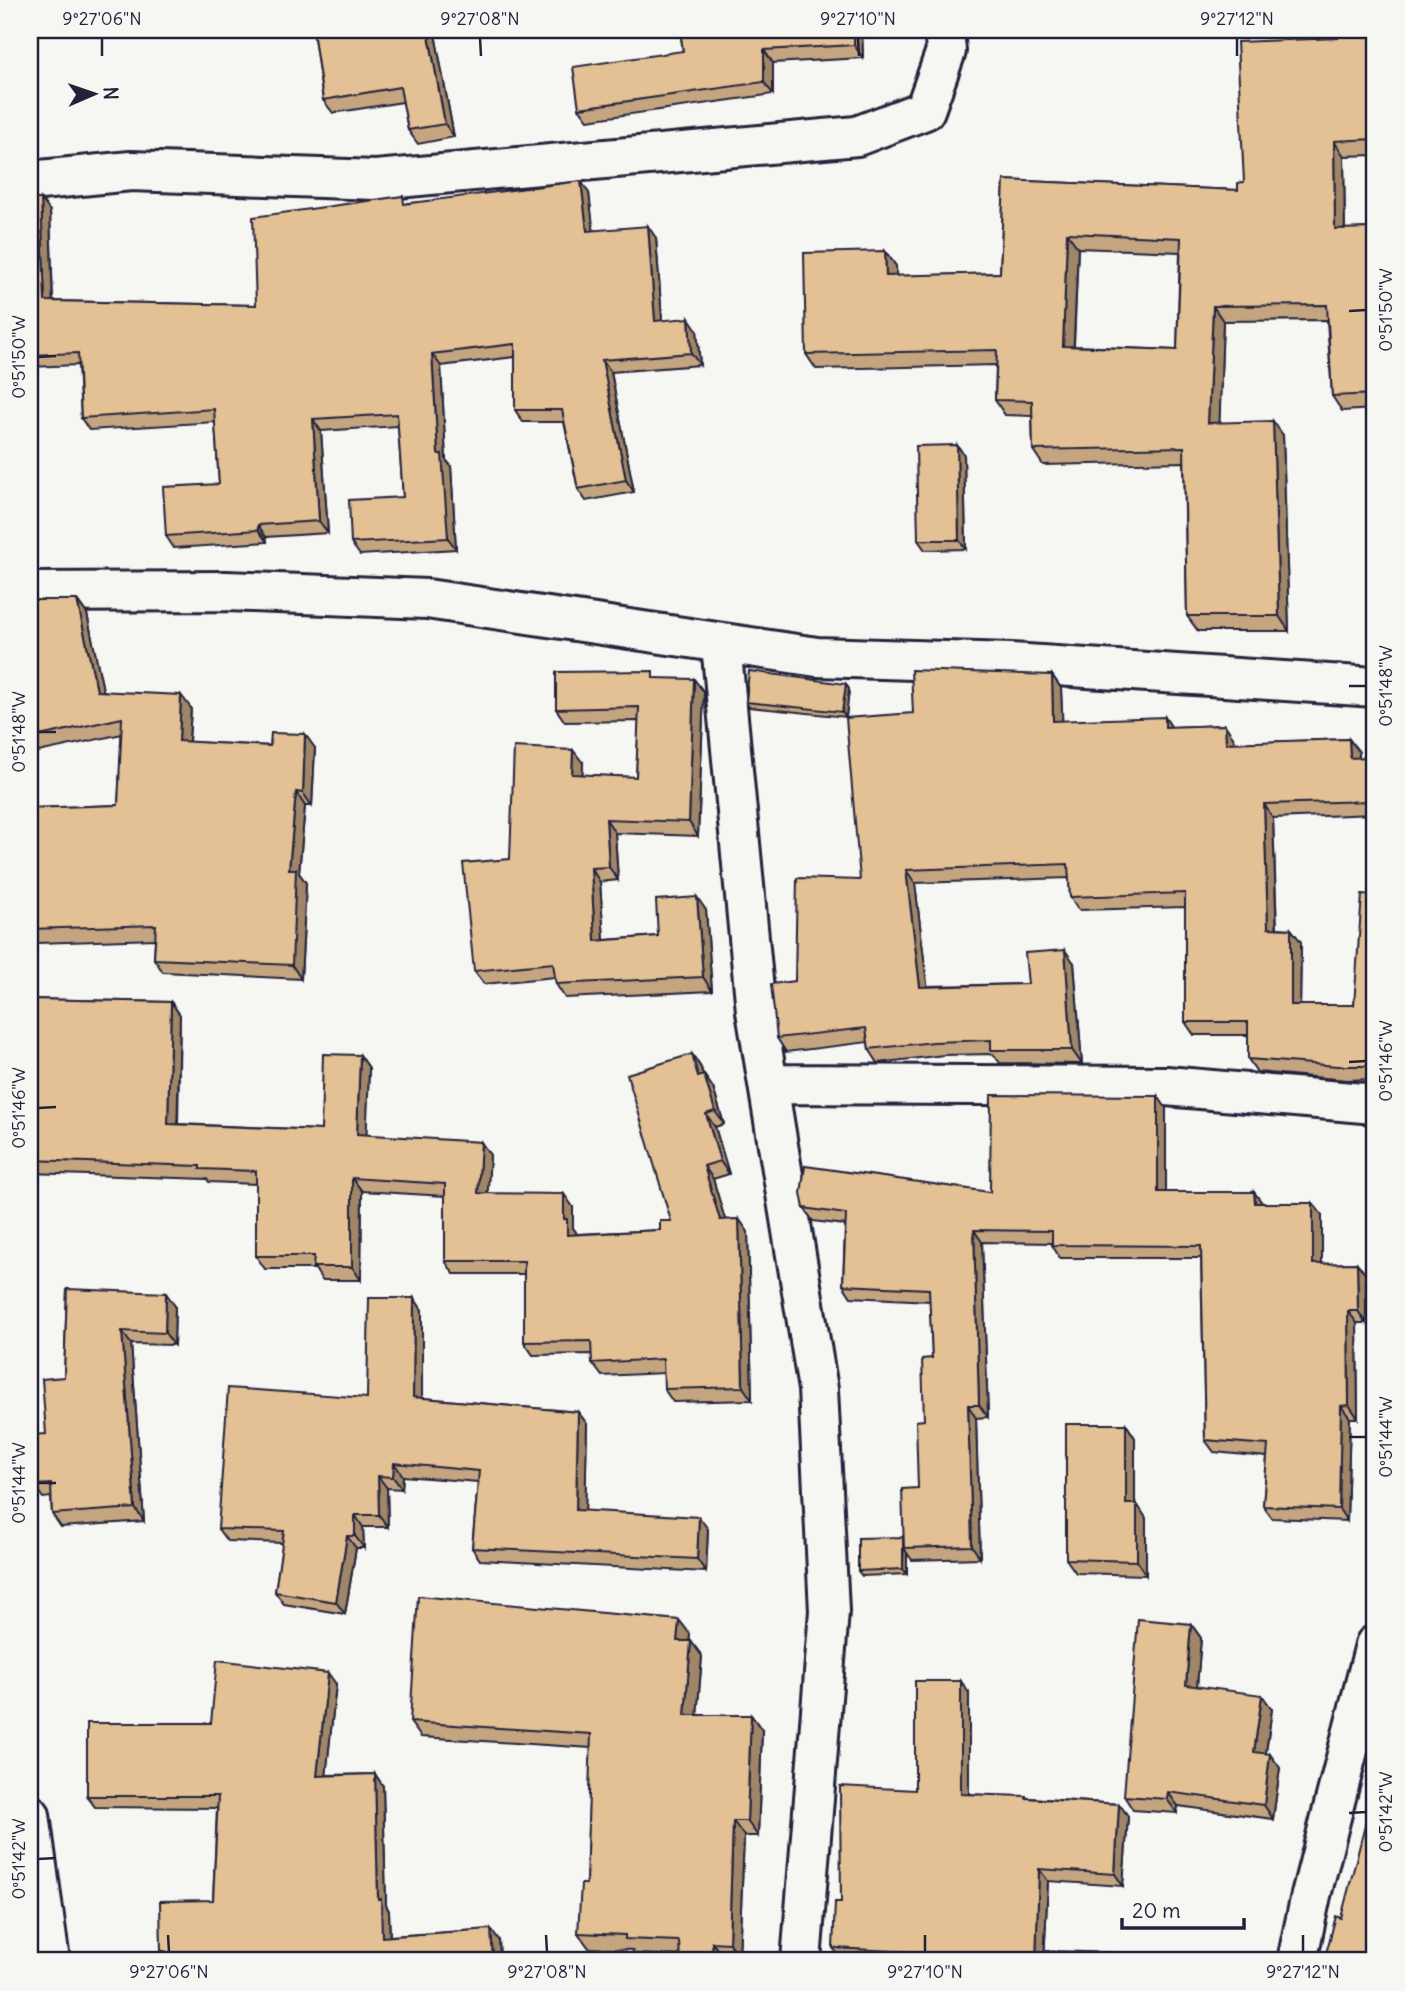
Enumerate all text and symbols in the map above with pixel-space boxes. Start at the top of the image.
text: 9°27'06"N [62,7,142,30]
text: 9°27'08"N [440,7,520,30]
text: 9°27'10"N [820,7,896,30]
text: 9°27'12"N [1200,7,1274,30]
north arrow [60,60,130,130]
text: N [99,86,123,100]
text: 0°51'50"W [1374,268,1397,352]
text: 0°51'50"W [7,315,30,399]
text: 0°51'48"W [1374,645,1397,727]
text: 0°51'48"W [7,691,30,773]
text: 0°51'46"W [1374,1020,1397,1102]
text: 0°51'46"W [7,1067,30,1149]
text: 0°51'44"W [1374,1396,1397,1478]
text: 0°51'44"W [7,1442,30,1524]
text: 0°51'42"W [1374,1771,1397,1853]
text: 0°51'42"W [7,1818,30,1900]
scale bar [1122,1886,1244,1930]
text: 20 m [1132,1897,1181,1924]
text: 9°27'06"N [129,1960,209,1983]
text: 9°27'08"N [507,1960,587,1983]
text: 9°27'10"N [887,1960,963,1983]
text: 9°27'12"N [1266,1960,1340,1983]

